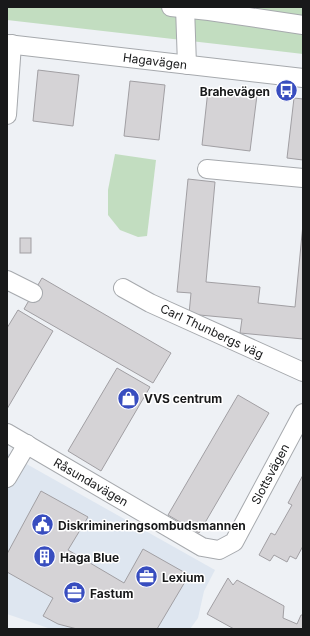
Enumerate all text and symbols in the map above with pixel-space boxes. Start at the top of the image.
street label: Hagavägen [122,50,188,72]
bus stop icon: Brahevägen [273,78,299,104]
place label: Brahevägen [200,84,270,99]
street label: Carl Thunbergs väg [158,301,266,361]
shop icon: VVS centrum [115,385,141,411]
place label: VVS centrum [144,391,222,406]
street label: Slottsvägen [248,441,292,507]
street label: Råsundavägen [51,455,131,509]
public building icon: Diskrimineringsombudsmannen [30,512,56,538]
place label: Diskrimineringsombudsmannen [58,518,246,533]
building icon: Haga Blue [31,544,57,570]
place label: Haga Blue [60,550,119,565]
office icon: Lexium [133,564,159,590]
place label: Lexium [162,570,204,585]
office icon: Fastum [62,580,88,606]
place label: Fastum [90,586,133,601]

